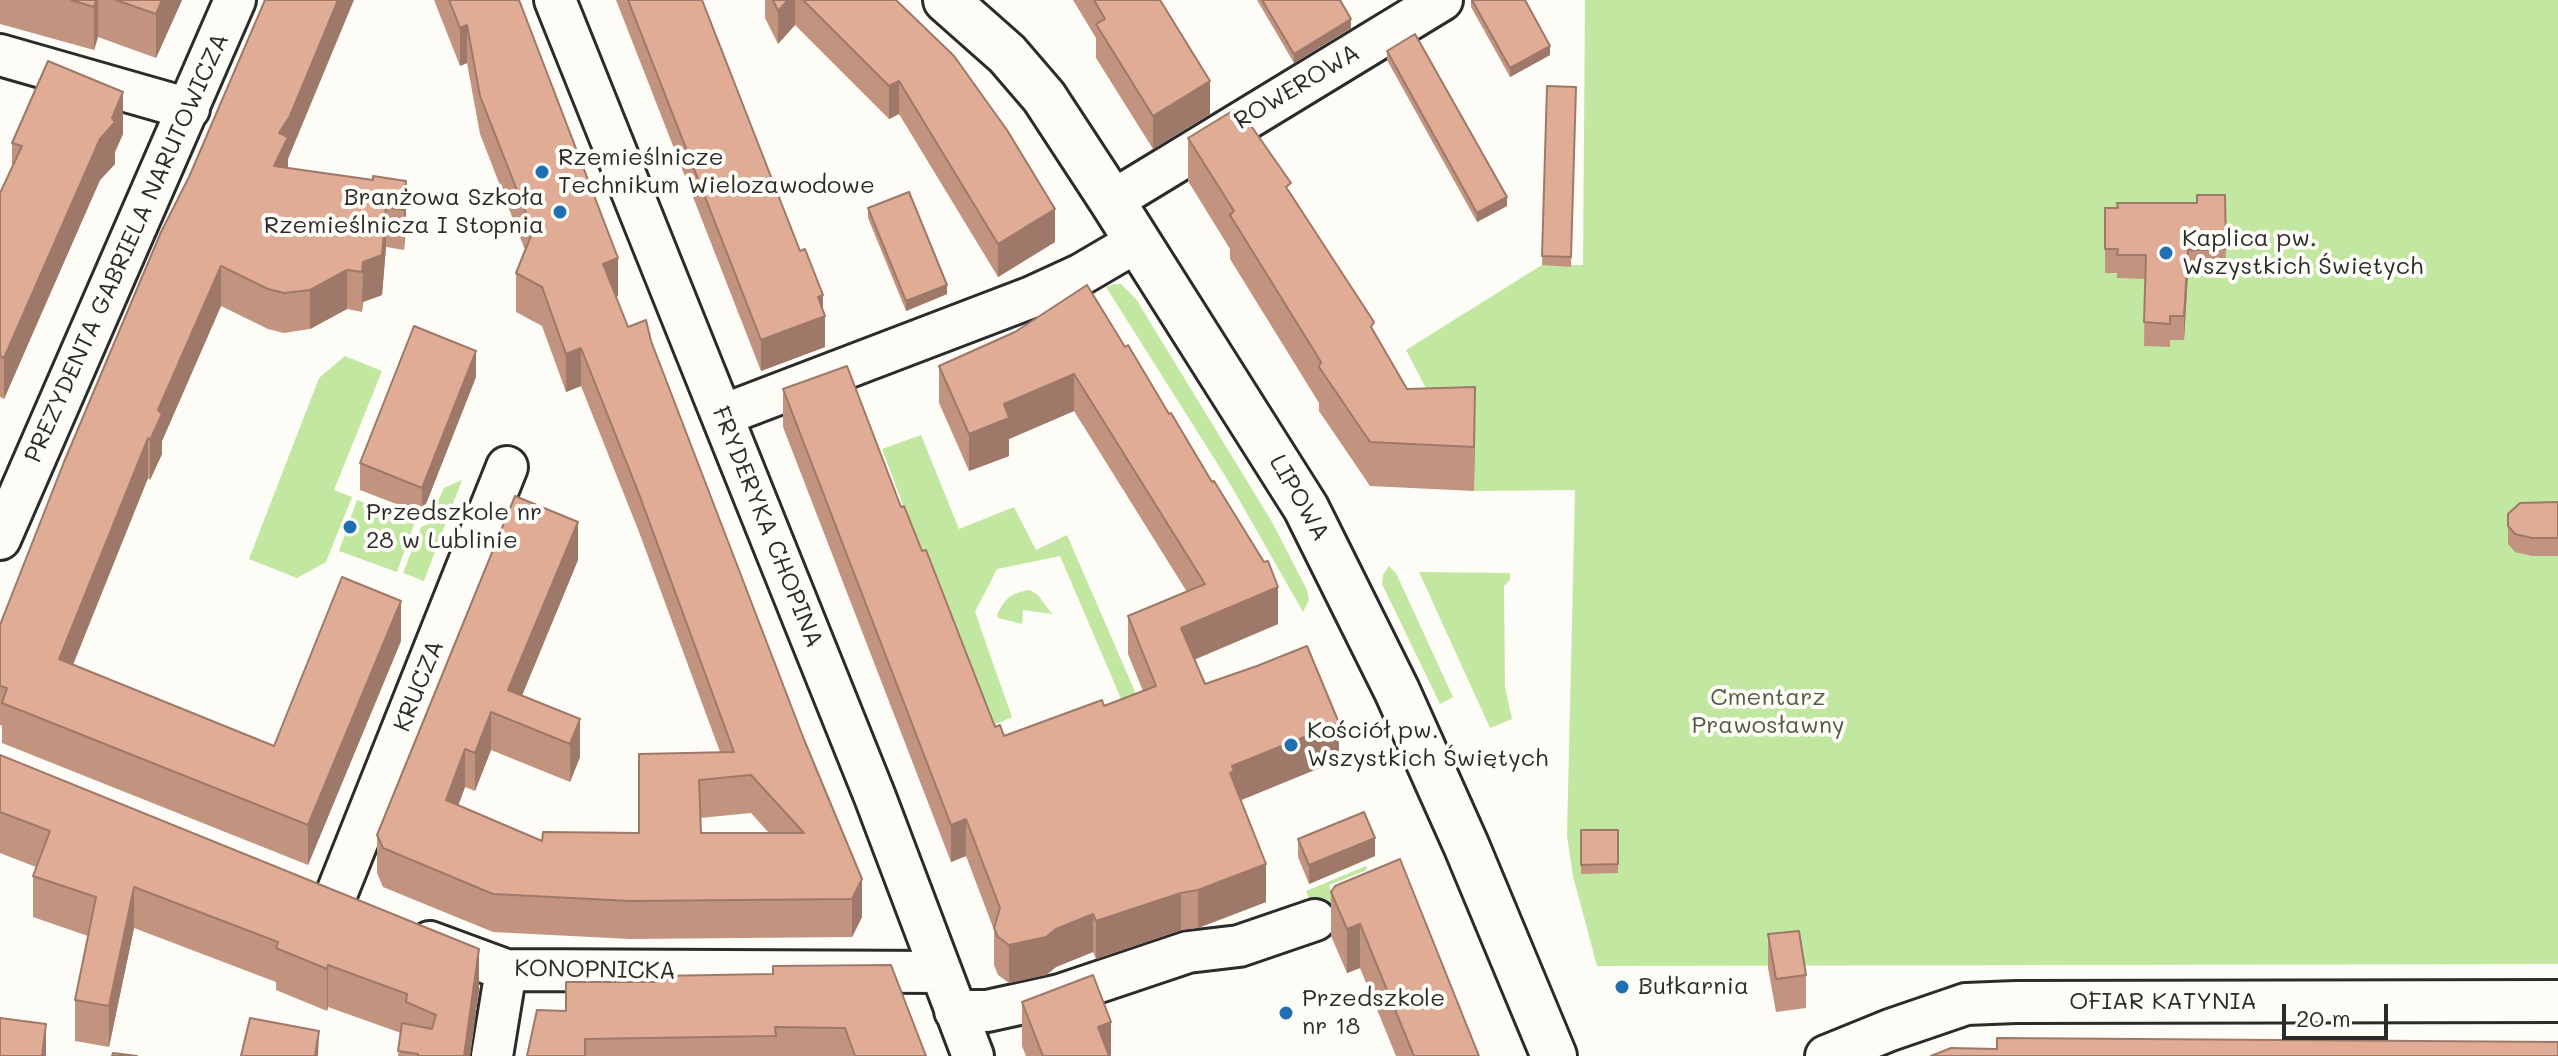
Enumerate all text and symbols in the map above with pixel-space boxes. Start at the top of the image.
street label: PREZYDENTA GABRIELA NARUTOWICZA [19,29,235,467]
street label: ROWEROWA [1229,38,1365,136]
place label: Rzemieślnicze Technikum Wielozawodowe [558,144,875,200]
marker: Rzemieślnicze Technikum Wielozawodowe [533,163,551,181]
place label: Branżowa Szkoła Rzemieślnicza I Stopnia [264,184,544,240]
marker: Branżowa Szkoła Rzemieślnicza I Stopnia [551,203,569,221]
place label: Kaplica pw. Wszystkich Świętych [2182,225,2423,281]
marker: Kaplica pw. Wszystkich Świętych [2157,244,2175,262]
street label: FRYDERYKA CHOPINA [705,402,829,652]
street label: LIPOWA [1263,450,1335,546]
place label: Przedszkole nr 28 w Lublinie [366,499,542,555]
marker: Przedszkole nr 28 w Lublinie [341,518,359,536]
street label: KRUCZA [388,636,450,736]
park label: Cmentarz Prawosławny [1691,684,1845,740]
place label: Kościół pw. Wszystkich Świętych [1307,717,1548,773]
marker: Kościół pw. Wszystkich Świętych [1282,736,1300,754]
street label: KONOPNICKA [514,954,676,986]
place label: Bułkarnia [1638,973,1749,1001]
marker: Bułkarnia [1613,978,1631,996]
place label: Przedszkole nr 18 [1302,985,1445,1041]
street label: OFIAR KATYNIA [2069,988,2257,1016]
scale bar [2286,988,2392,1038]
text: 20 m [2296,1002,2351,1033]
marker: Przedszkole nr 18 [1277,1004,1295,1022]

